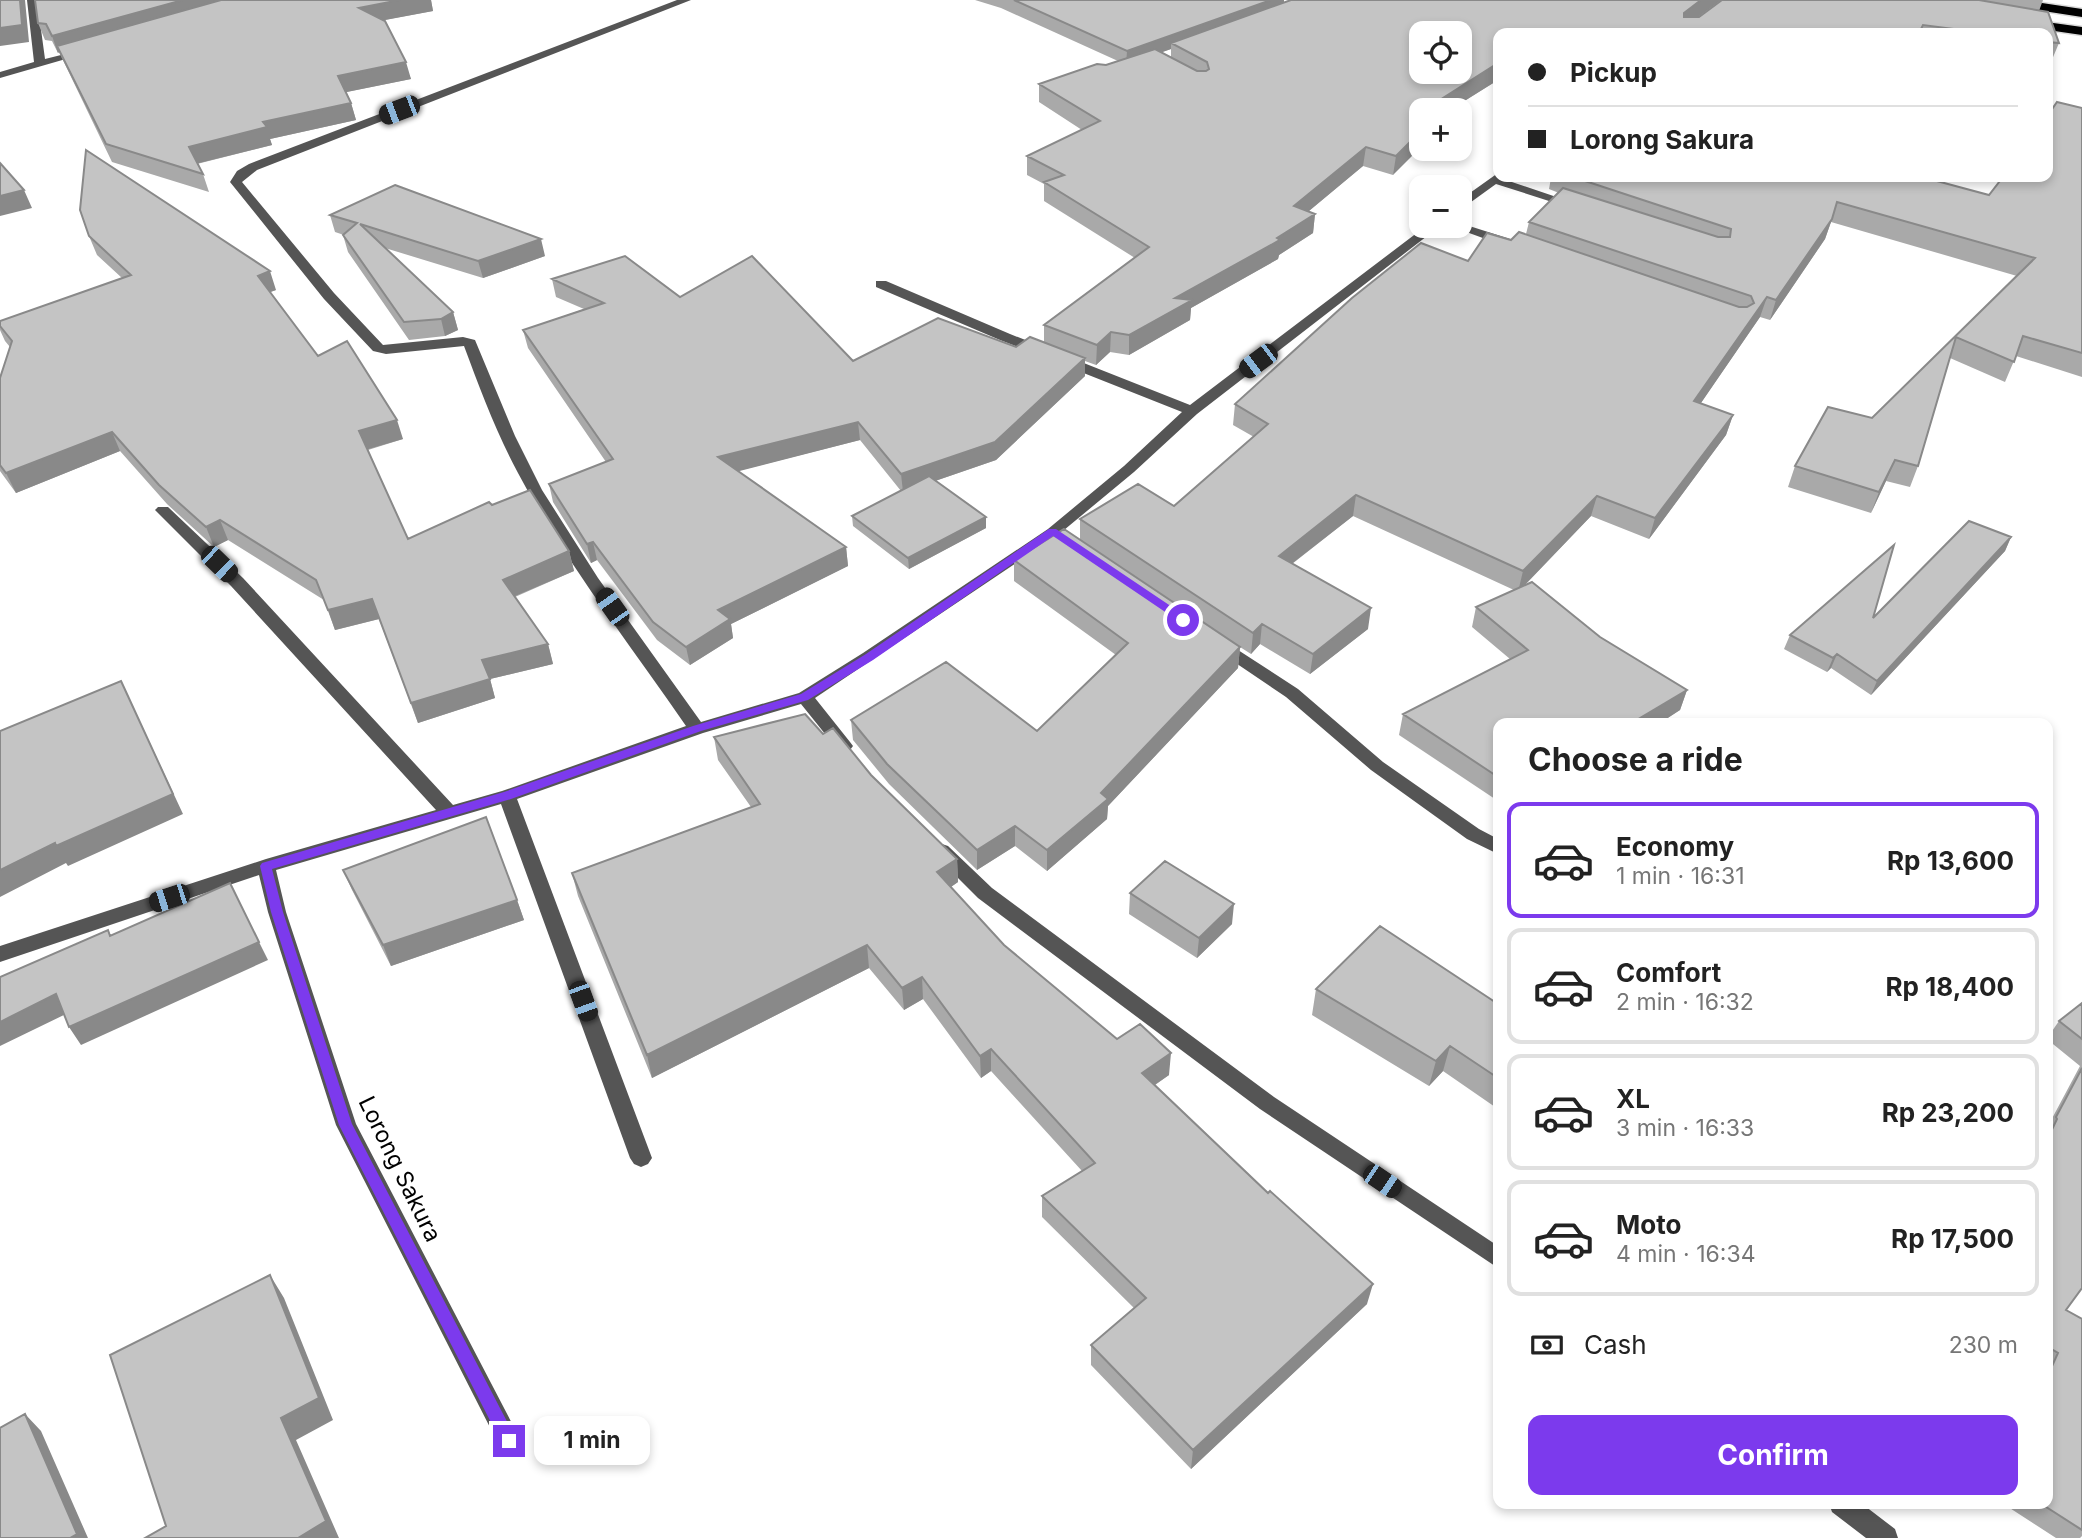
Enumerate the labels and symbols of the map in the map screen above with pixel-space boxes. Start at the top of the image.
car [376,93,423,127]
car [1235,340,1282,382]
car [197,542,242,586]
car [592,584,633,630]
route start [1167,604,1199,636]
car [146,882,193,914]
car [566,978,601,1024]
street label: Lorong Sakura [353,1092,447,1246]
car [1359,1161,1406,1201]
callout: 1 min [534,1416,649,1466]
route end [493,1425,525,1457]

